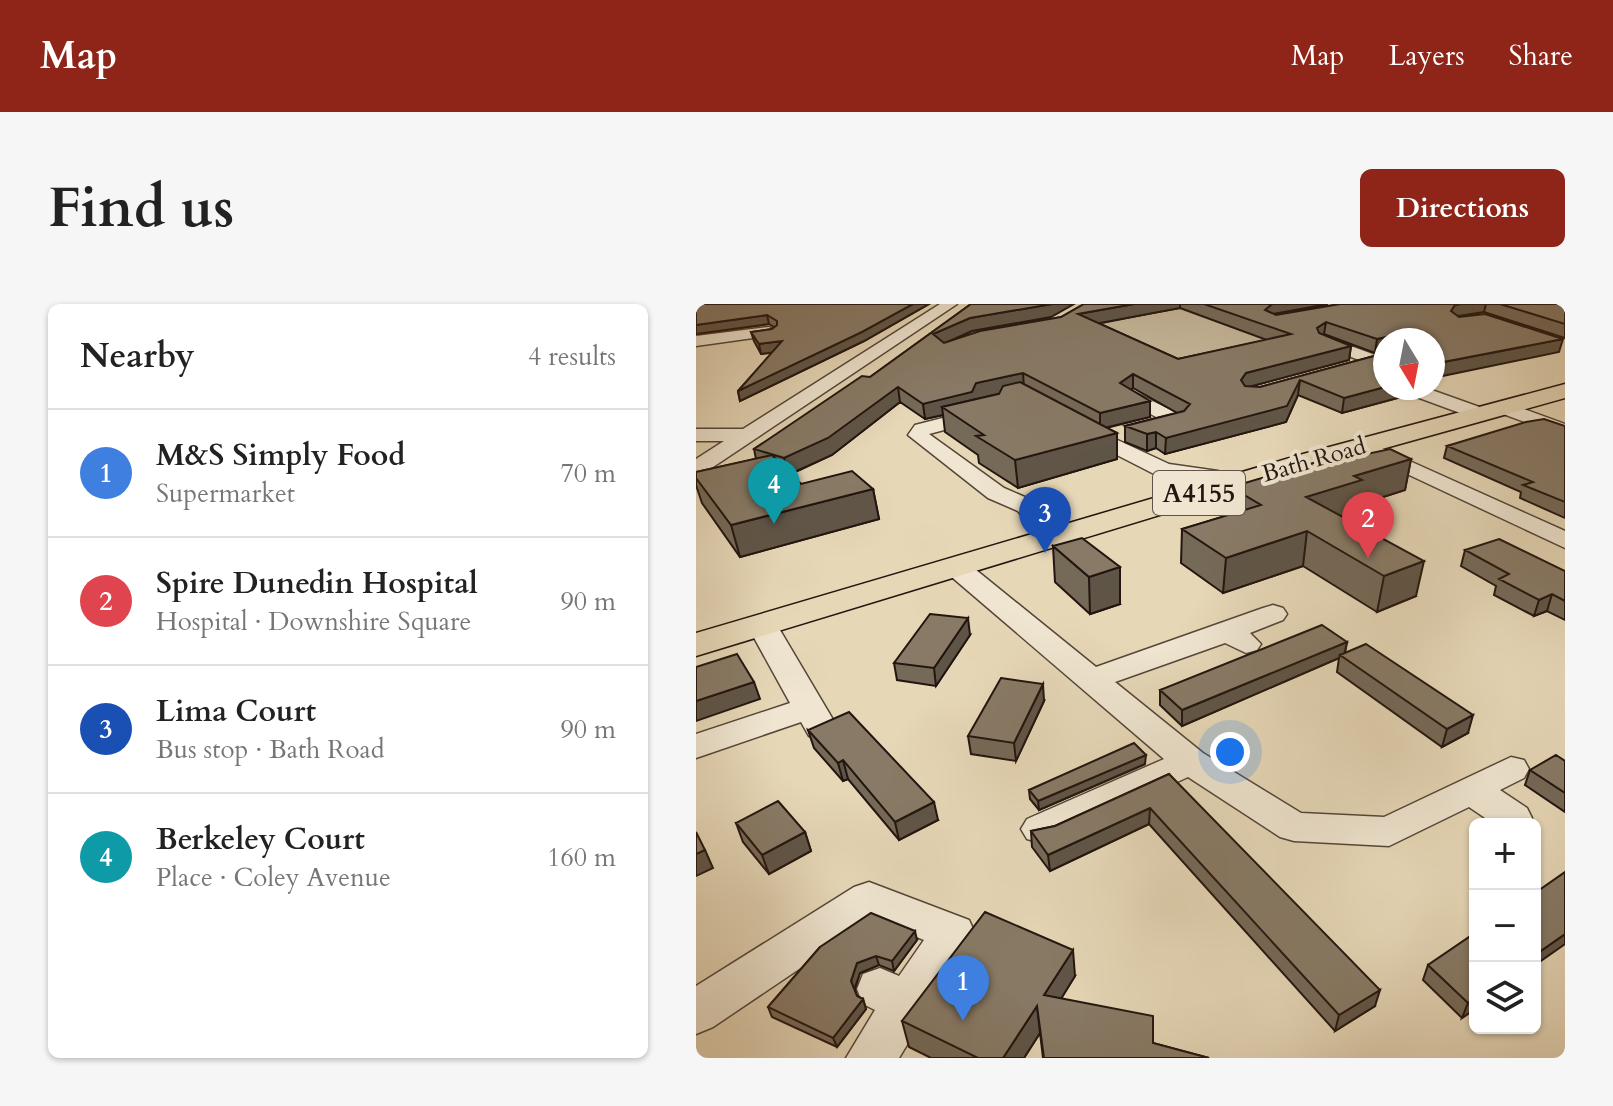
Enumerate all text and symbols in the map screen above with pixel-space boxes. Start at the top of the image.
text: Map [40,30,117,82]
text: Map [1291,37,1344,75]
text: Layers [1388,37,1465,75]
text: Share [1509,37,1573,75]
button: Directions [1360,169,1565,247]
text: Find us [48,171,234,246]
north arrow [1373,328,1445,400]
text: Nearby [80,333,195,379]
text: 4 results [528,339,616,374]
street label: Bath Road [1258,429,1370,491]
text: M&S Simply Food [156,435,405,476]
text: 1 [99,456,113,491]
text: 70 m [560,456,616,491]
pin: 4 [748,458,800,524]
road number: A4155 [1153,471,1245,515]
text: Supermarket [156,476,295,511]
pin: 3 [1019,487,1071,553]
pin: 2 [1342,492,1394,558]
text: Spire Dunedin Hospital [156,563,478,604]
text: 2 [99,584,113,619]
text: 90 m [560,584,616,619]
text: Hospital · Downshire Square [156,604,471,639]
text: Lima Court [156,691,316,732]
text: 3 [99,712,113,747]
text: 90 m [560,712,616,747]
text: Bus stop · Bath Road [156,732,385,767]
your location [1210,732,1250,772]
map controls [1469,818,1541,1034]
button: + [1469,818,1541,890]
text: Berkeley Court [156,819,365,860]
text: 4 [99,840,113,875]
text: 160 m [547,840,616,875]
text: Place · Coley Avenue [156,860,391,895]
button: − [1469,890,1541,962]
pin: 1 [937,955,989,1021]
button: layers [1469,962,1541,1034]

